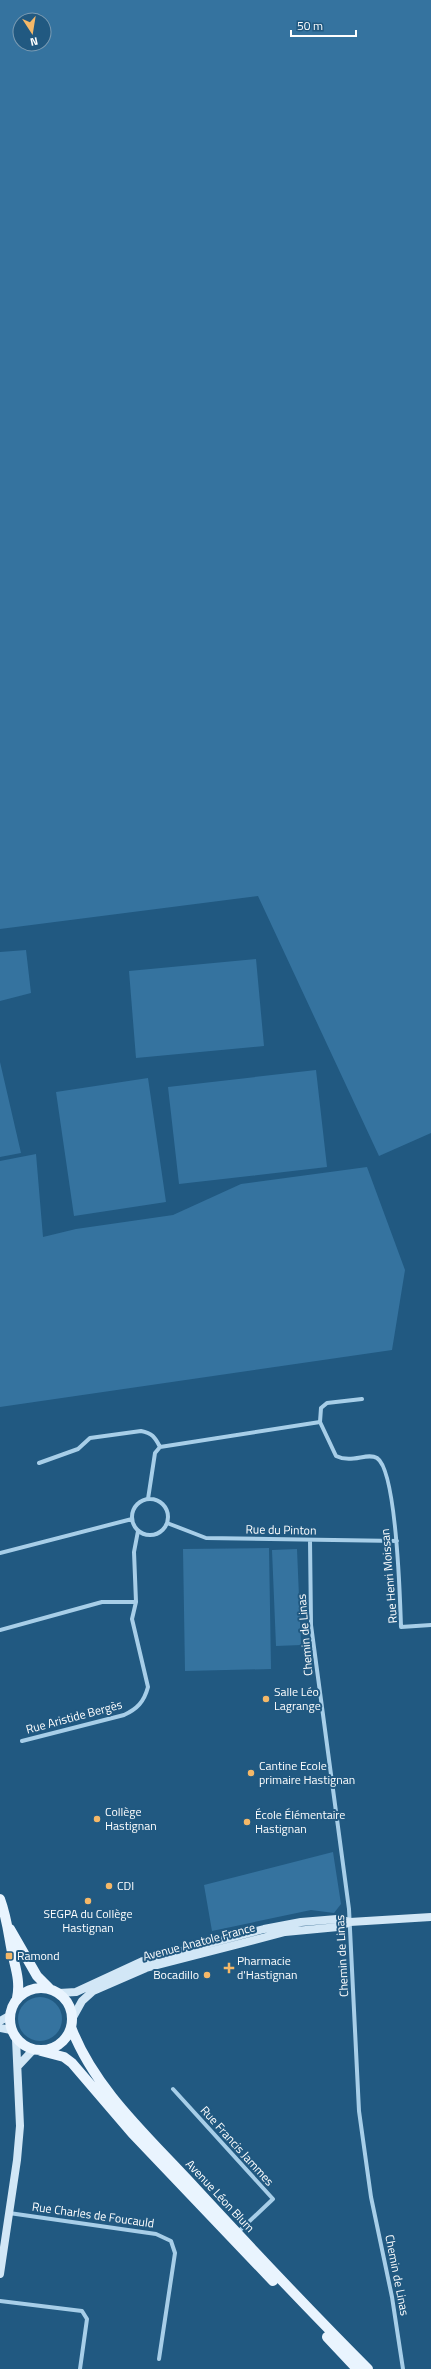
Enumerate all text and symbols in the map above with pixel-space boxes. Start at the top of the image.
north arrow [12,12,52,52]
scale bar [291,12,356,38]
text: 50 m [297,16,323,35]
text: N [29,33,39,50]
street label: Rue du Pinton [245,1519,317,1540]
street label: Rue Henri Moissan [375,1528,402,1624]
street label: Chemin de Linas [291,1593,318,1677]
place label: Salle Léo Lagrange [274,1682,321,1715]
street label: Rue Aristide Bergès [24,1694,125,1739]
marker: Salle Léo Lagrange [261,1694,271,1704]
place label: Cantine Ecole primaire Hastignan [259,1756,355,1789]
marker: Cantine Ecole primaire Hastignan [246,1768,256,1778]
place label: Collège Hastignan [105,1802,157,1835]
place label: École Élémentaire Hastignan [255,1805,345,1838]
marker: Collège Hastignan [92,1814,102,1824]
marker: École Élémentaire Hastignan [242,1817,252,1827]
place label: CDI [117,1876,134,1895]
marker: CDI [104,1881,114,1891]
marker: SEGPA du Collège Hastignan [83,1896,93,1906]
place label: SEGPA du Collège Hastignan [44,1904,132,1937]
street label: Chemin de Linas [330,1914,353,1998]
street label: Avenue Anatole France [141,1917,257,1966]
place label: Ramond [17,1946,60,1965]
marker: Ramond [4,1951,14,1961]
place label: Pharmacie d'Hastignan [237,1951,297,1984]
marker: Pharmacie d'Hastignan [224,1963,234,1973]
place label: Bocadillo [153,1965,199,1984]
marker: Bocadillo [202,1970,212,1980]
street label: Rue Francis Jammes [196,2101,279,2190]
street label: Avenue Léon Blum [181,2155,259,2236]
street label: Rue Charles de Foucauld [31,2197,155,2232]
street label: Chemin de Linas [380,2233,415,2317]

